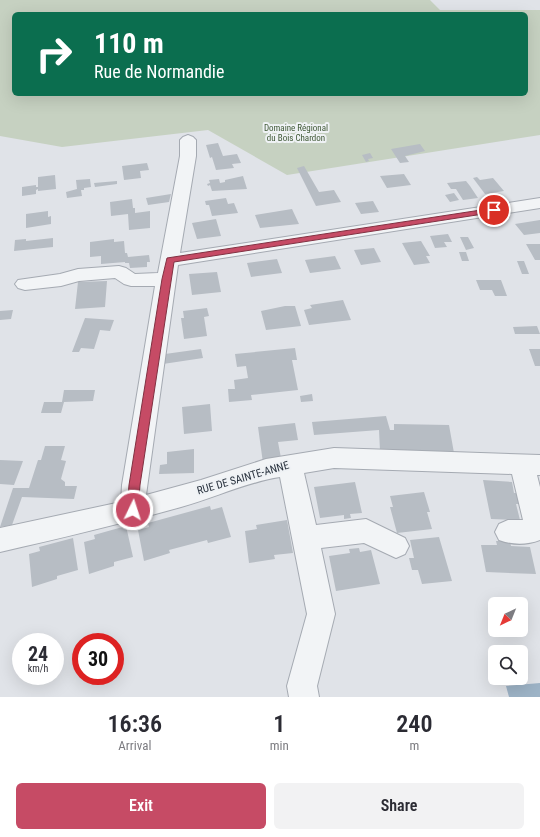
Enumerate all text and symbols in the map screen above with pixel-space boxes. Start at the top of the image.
text: 110 m [94,27,164,60]
icon: right [28,28,80,80]
text: Rue de Normandie [94,61,224,82]
park label: Domaine Régional du Bois Chardon [264,123,328,143]
pin [477,193,511,227]
icon: arrive [483,199,505,221]
street label: RUE DE SAINTE-ANNE [195,458,291,497]
position arrow [112,489,154,531]
north arrow [488,597,528,637]
map controls [488,597,528,685]
speed limit sign: 30 [72,633,124,685]
text: 24 [28,642,48,666]
button: search [488,645,528,685]
text: km/h [28,663,48,674]
text: 16:36 [108,710,162,738]
text: 1 [273,710,285,738]
text: 240 [396,710,432,738]
text: Arrival [118,738,151,753]
text: min [270,738,289,753]
text: m [409,738,419,753]
button: Exit [16,783,266,829]
button: Share [274,783,524,829]

